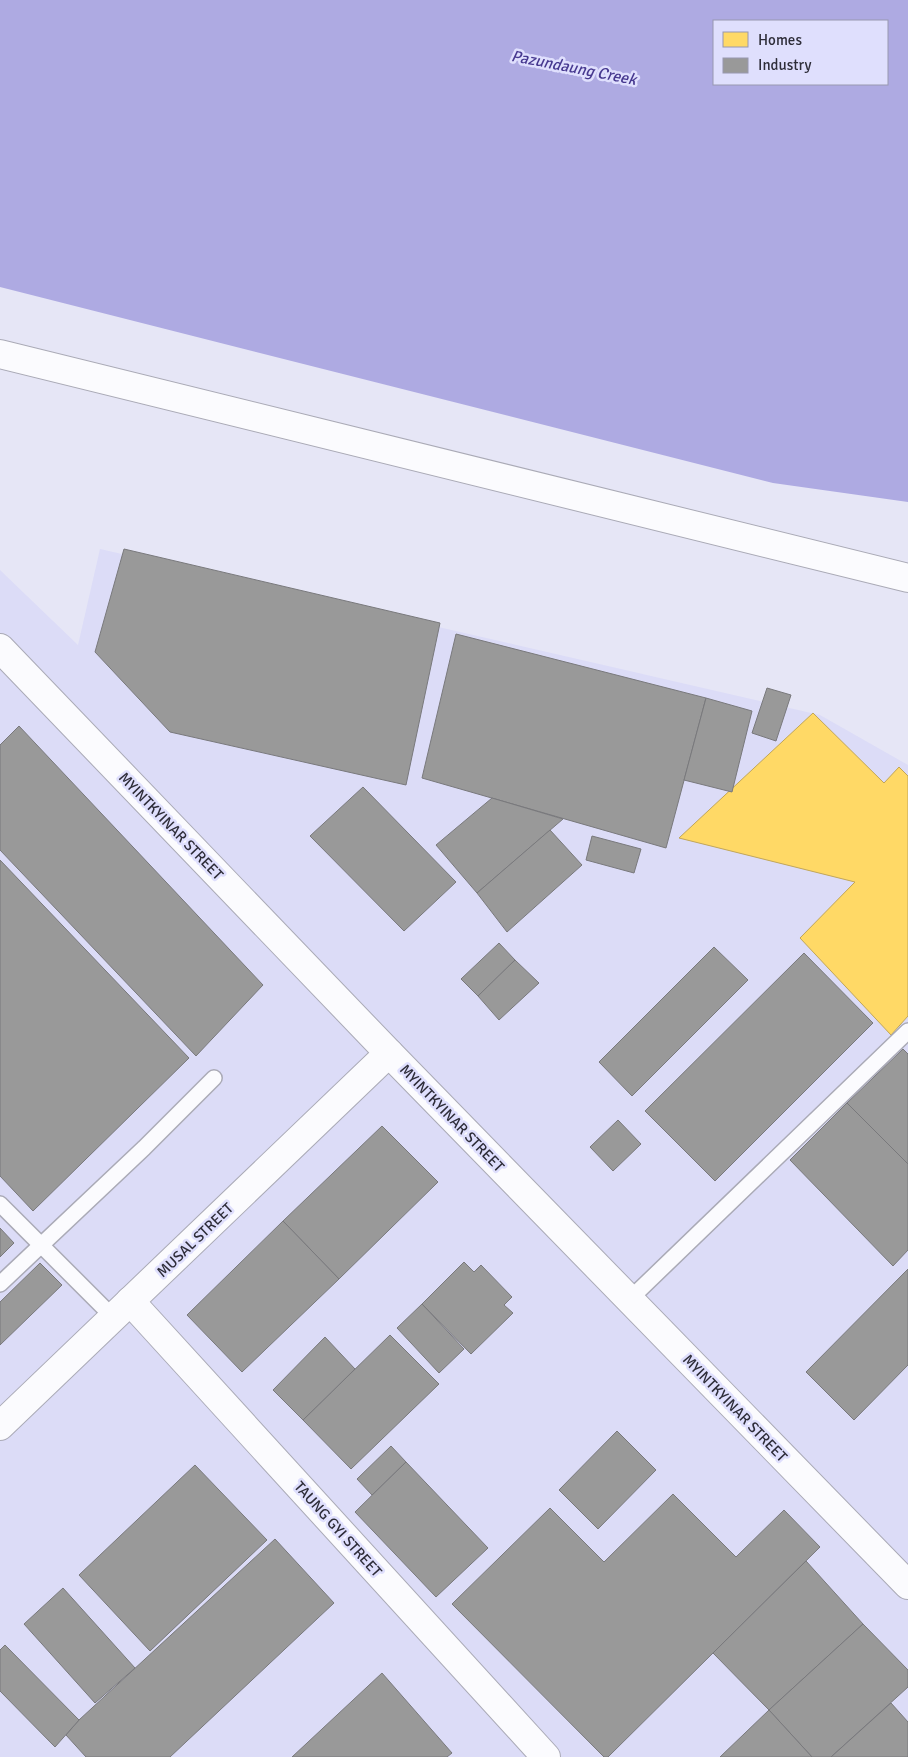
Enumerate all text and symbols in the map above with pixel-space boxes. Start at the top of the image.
legend [713,20,888,85]
text: Homes [758,31,802,49]
water label: Pazundaung Creek [510,46,640,90]
text: Industry [758,56,811,74]
street label: MYINTKYINAR STREET [115,769,227,884]
street label: MYINTKYINAR STREET [396,1061,508,1176]
street label: MUSAL STREET [153,1199,237,1281]
street label: MYINTKYINAR STREET [679,1351,791,1466]
street label: TAUNG GYI STREET [290,1478,386,1581]

